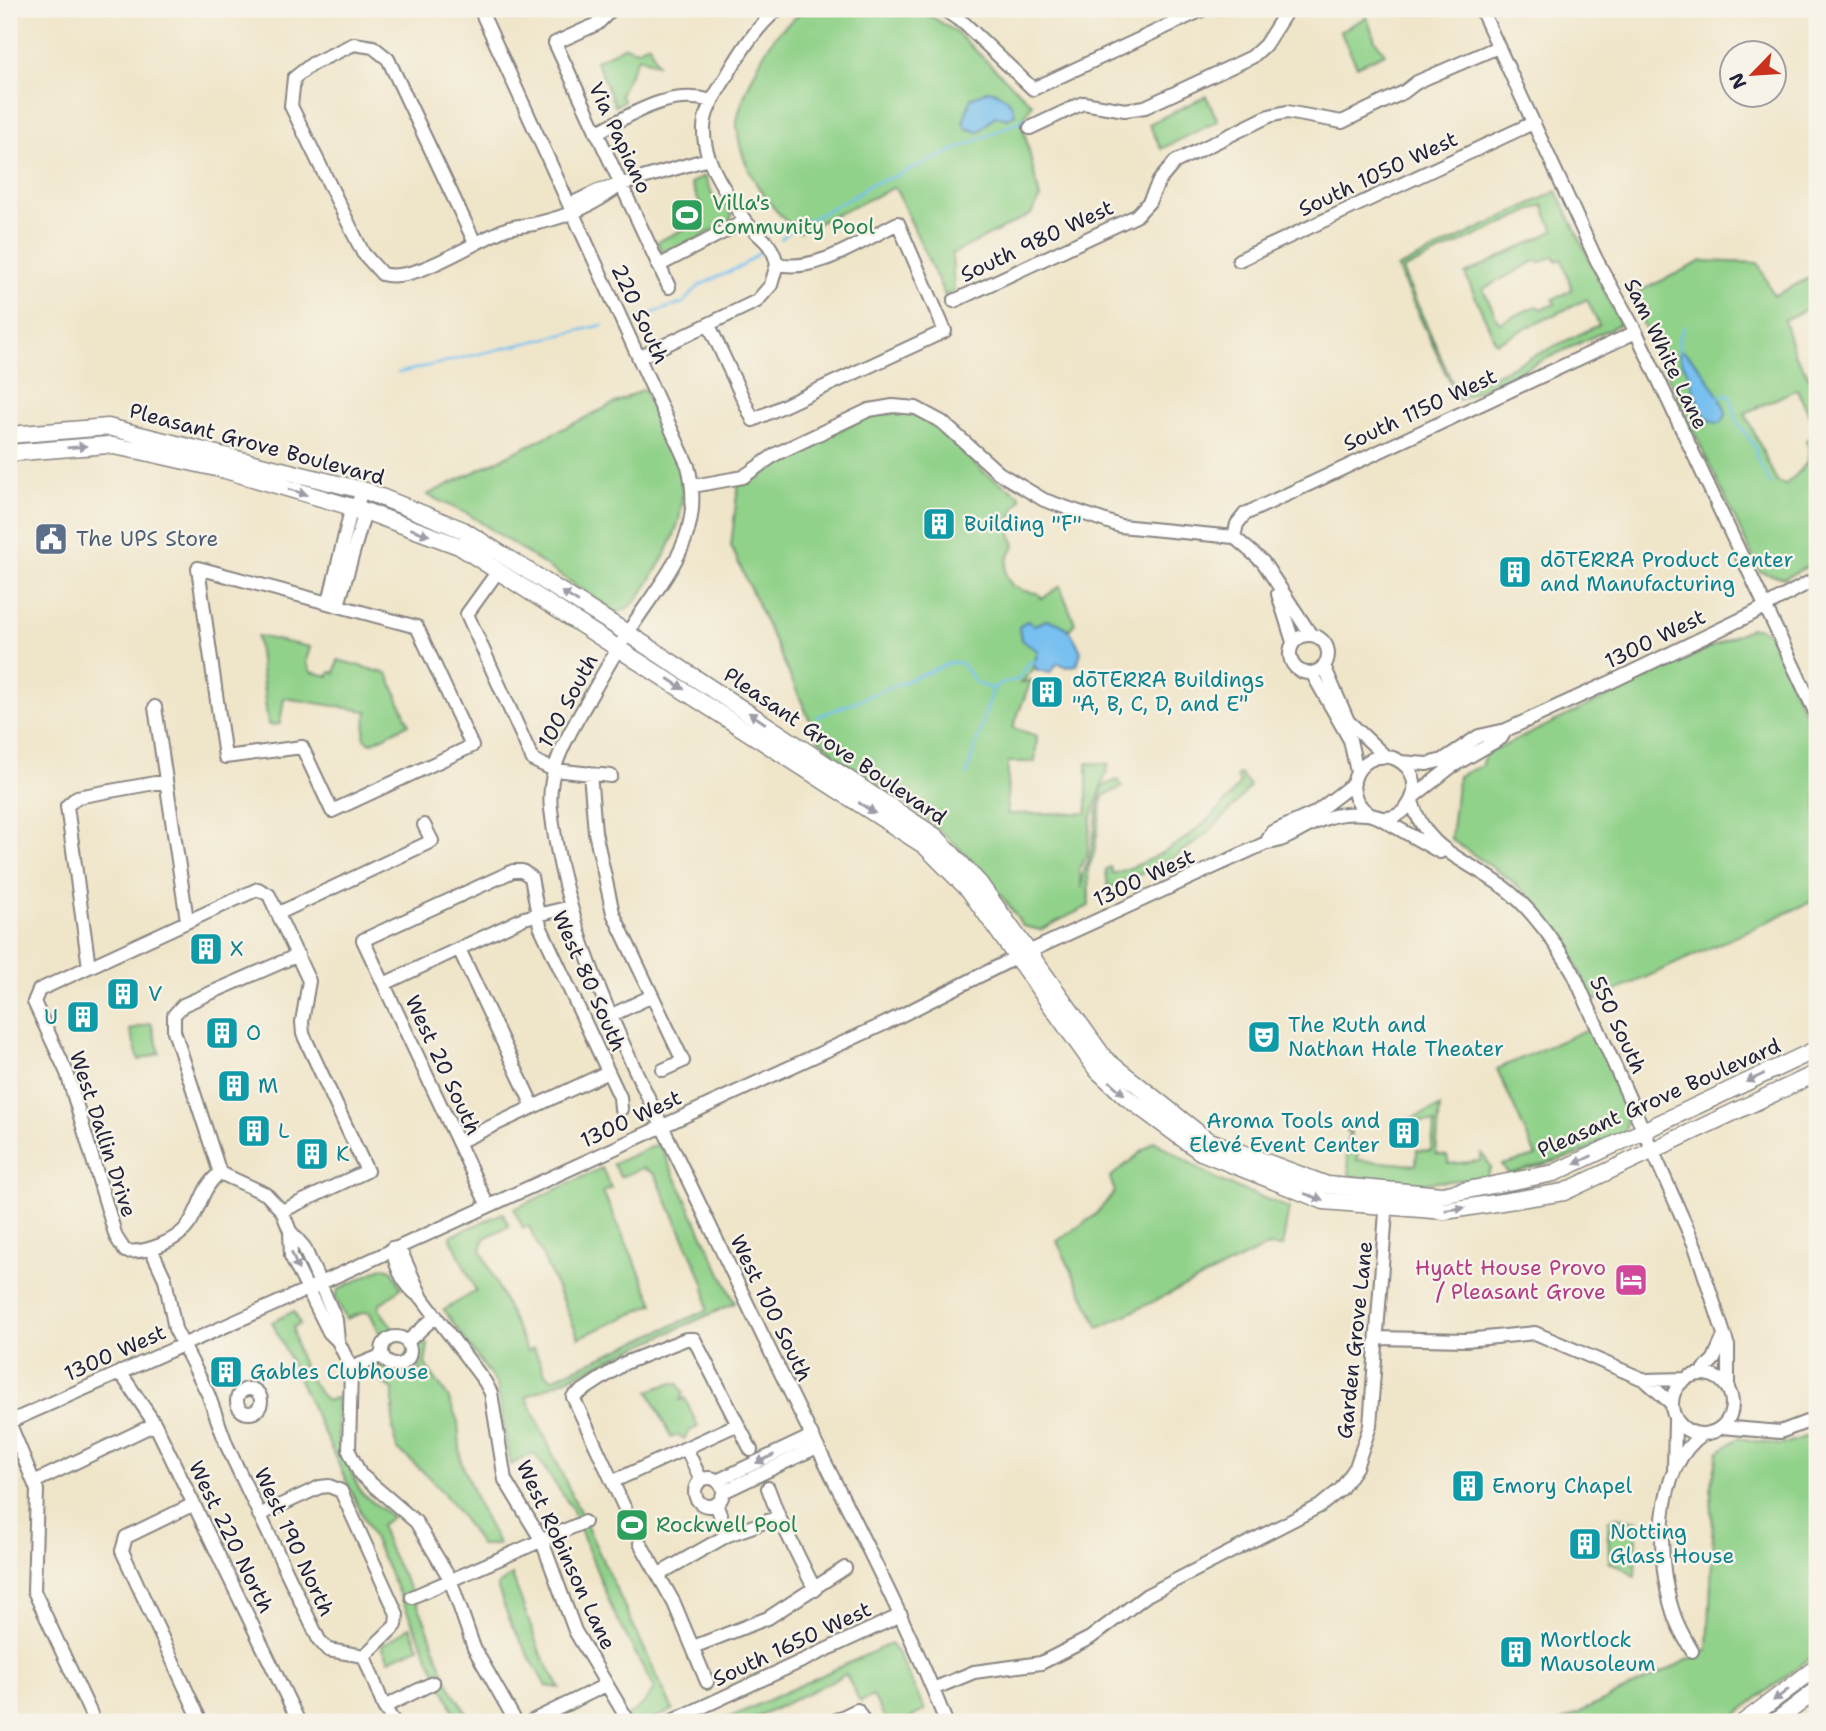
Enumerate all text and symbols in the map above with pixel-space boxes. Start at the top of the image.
north arrow [1717,38,1787,108]
text: N [1724,69,1753,93]
street label: Via Papiano [582,78,658,198]
street label: South 1050 West [1294,125,1462,223]
place label: Villa's Community Pool [712,189,875,241]
street label: South 980 West [956,193,1118,289]
sports icon: Villa's Community Pool [668,196,706,234]
street label: 220 South [605,259,675,369]
street label: Sam White Lane [1617,274,1715,434]
street label: South 1150 West [1339,362,1501,458]
street label: Pleasant Grove Boulevard [126,396,388,492]
one-way arrow [66,441,88,452]
one-way arrow [288,487,309,497]
building icon: Building "F" [920,505,958,543]
place label: Building "F" [964,510,1082,538]
public building icon: The UPS Store [32,520,70,558]
place label: The UPS Store [76,525,218,553]
one-way arrow [410,527,431,538]
place label: dōTERRA Product Center and Manufacturing [1540,546,1793,598]
building icon: dōTERRA Product Center and Manufacturing [1496,553,1534,591]
one-way arrow [560,590,579,603]
street label: 1300 West [1600,603,1710,675]
street label: 100 South [532,649,604,753]
street label: Pleasant Grove Boulevard [718,661,952,831]
place label: dōTERRA Buildings "A, B, C, D, and E" [1072,666,1265,718]
building icon: dōTERRA Buildings "A, B, C, D, and E" [1028,673,1066,711]
one-way arrow [666,677,686,690]
one-way arrow [748,711,766,725]
one-way arrow [857,801,876,814]
street label: 1300 West [1089,842,1199,914]
street label: West 80 South [545,906,633,1056]
building icon: X [187,930,225,968]
place label: X [230,935,244,963]
street label: 550 South [1583,972,1653,1078]
building icon: V [104,975,142,1013]
place label: V [148,980,162,1008]
street label: West 20 South [398,991,488,1139]
building icon: U [64,998,102,1036]
place label: U [44,1003,58,1031]
place label: The Ruth and Nathan Hale Theater [1288,1011,1504,1063]
building icon: O [203,1014,241,1052]
theatre icon: The Ruth and Nathan Hale Theater [1245,1018,1283,1056]
place label: O [246,1019,261,1047]
street label: Pleasant Grove Boulevard [1533,1032,1785,1164]
street label: West Dallin Drive [63,1047,143,1221]
building icon: M [215,1067,253,1105]
place label: M [258,1072,278,1100]
one-way arrow [1745,1073,1766,1084]
one-way arrow [1108,1080,1126,1096]
street label: 1300 West [576,1083,686,1155]
place label: Aroma Tools and Elevé Event Center [1189,1107,1380,1159]
building icon: L [235,1112,273,1150]
building icon: Aroma Tools and Elevé Event Center [1385,1114,1423,1152]
place label: L [278,1117,290,1145]
building icon: K [293,1135,331,1173]
place label: K [336,1140,350,1168]
one-way arrow [1573,1154,1593,1165]
one-way arrow [1304,1191,1325,1202]
one-way arrow [1445,1203,1467,1214]
street label: West 100 South [723,1230,819,1386]
street label: Garden Grove Lane [1331,1240,1379,1440]
one-way arrow [290,1251,301,1272]
place label: Hyatt House Provo / Pleasant Grove [1415,1254,1606,1306]
hotel icon: Hyatt House Provo / Pleasant Grove [1612,1261,1650,1299]
street label: 1300 West [60,1318,170,1388]
building icon: Gables Clubhouse [207,1353,245,1391]
place label: Gables Clubhouse [250,1358,429,1386]
one-way arrow [754,1454,775,1465]
street label: West 220 North [182,1456,280,1618]
street label: West Robinson Lane [510,1456,622,1654]
street label: West 190 North [247,1463,341,1621]
building icon: Emory Chapel [1449,1467,1487,1505]
place label: Emory Chapel [1492,1472,1633,1500]
sports icon: Rockwell Pool [613,1506,651,1544]
place label: Rockwell Pool [656,1511,798,1539]
place label: Notting Glass House [1610,1518,1734,1570]
building icon: Notting Glass House [1566,1525,1604,1563]
street label: South 1650 West [708,1595,876,1693]
place label: Mortlock Mausoleum [1540,1626,1655,1678]
building icon: Mortlock Mausoleum [1497,1633,1535,1671]
one-way arrow [1772,1688,1790,1702]

